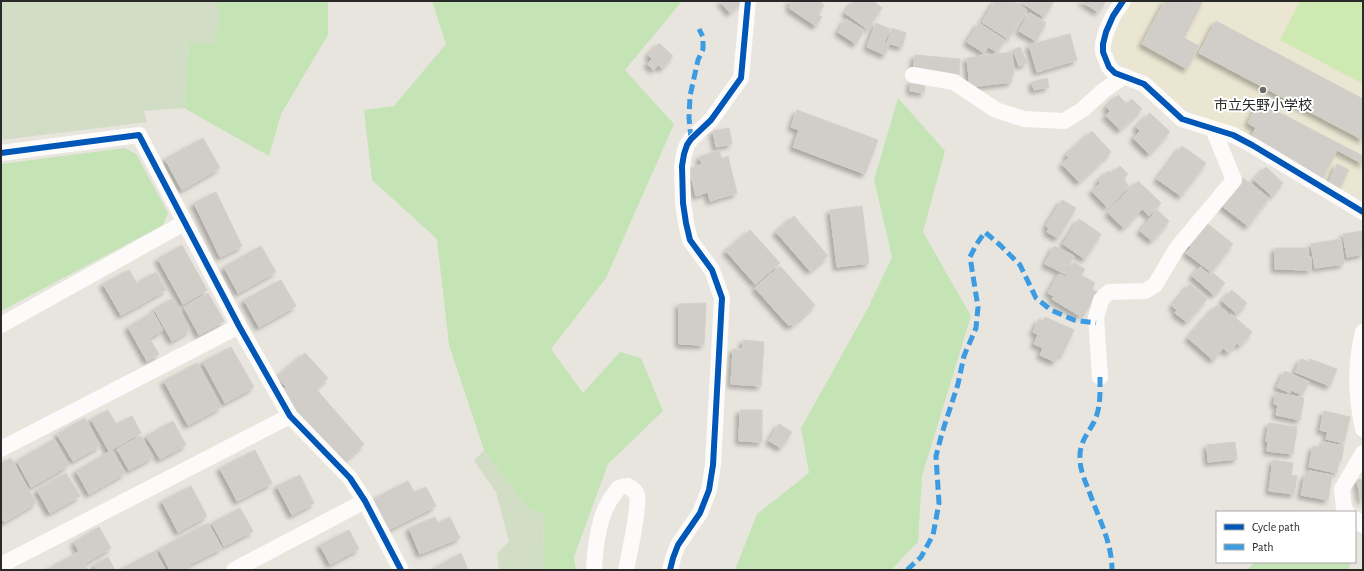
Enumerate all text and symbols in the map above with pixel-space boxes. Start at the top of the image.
marker: 市立矢野小学校 [1258,85,1268,95]
place label: 市立矢野小学校 [1214,98,1312,113]
legend [1216,511,1356,563]
text: Cycle path [1252,521,1300,534]
text: Path [1252,541,1274,553]

